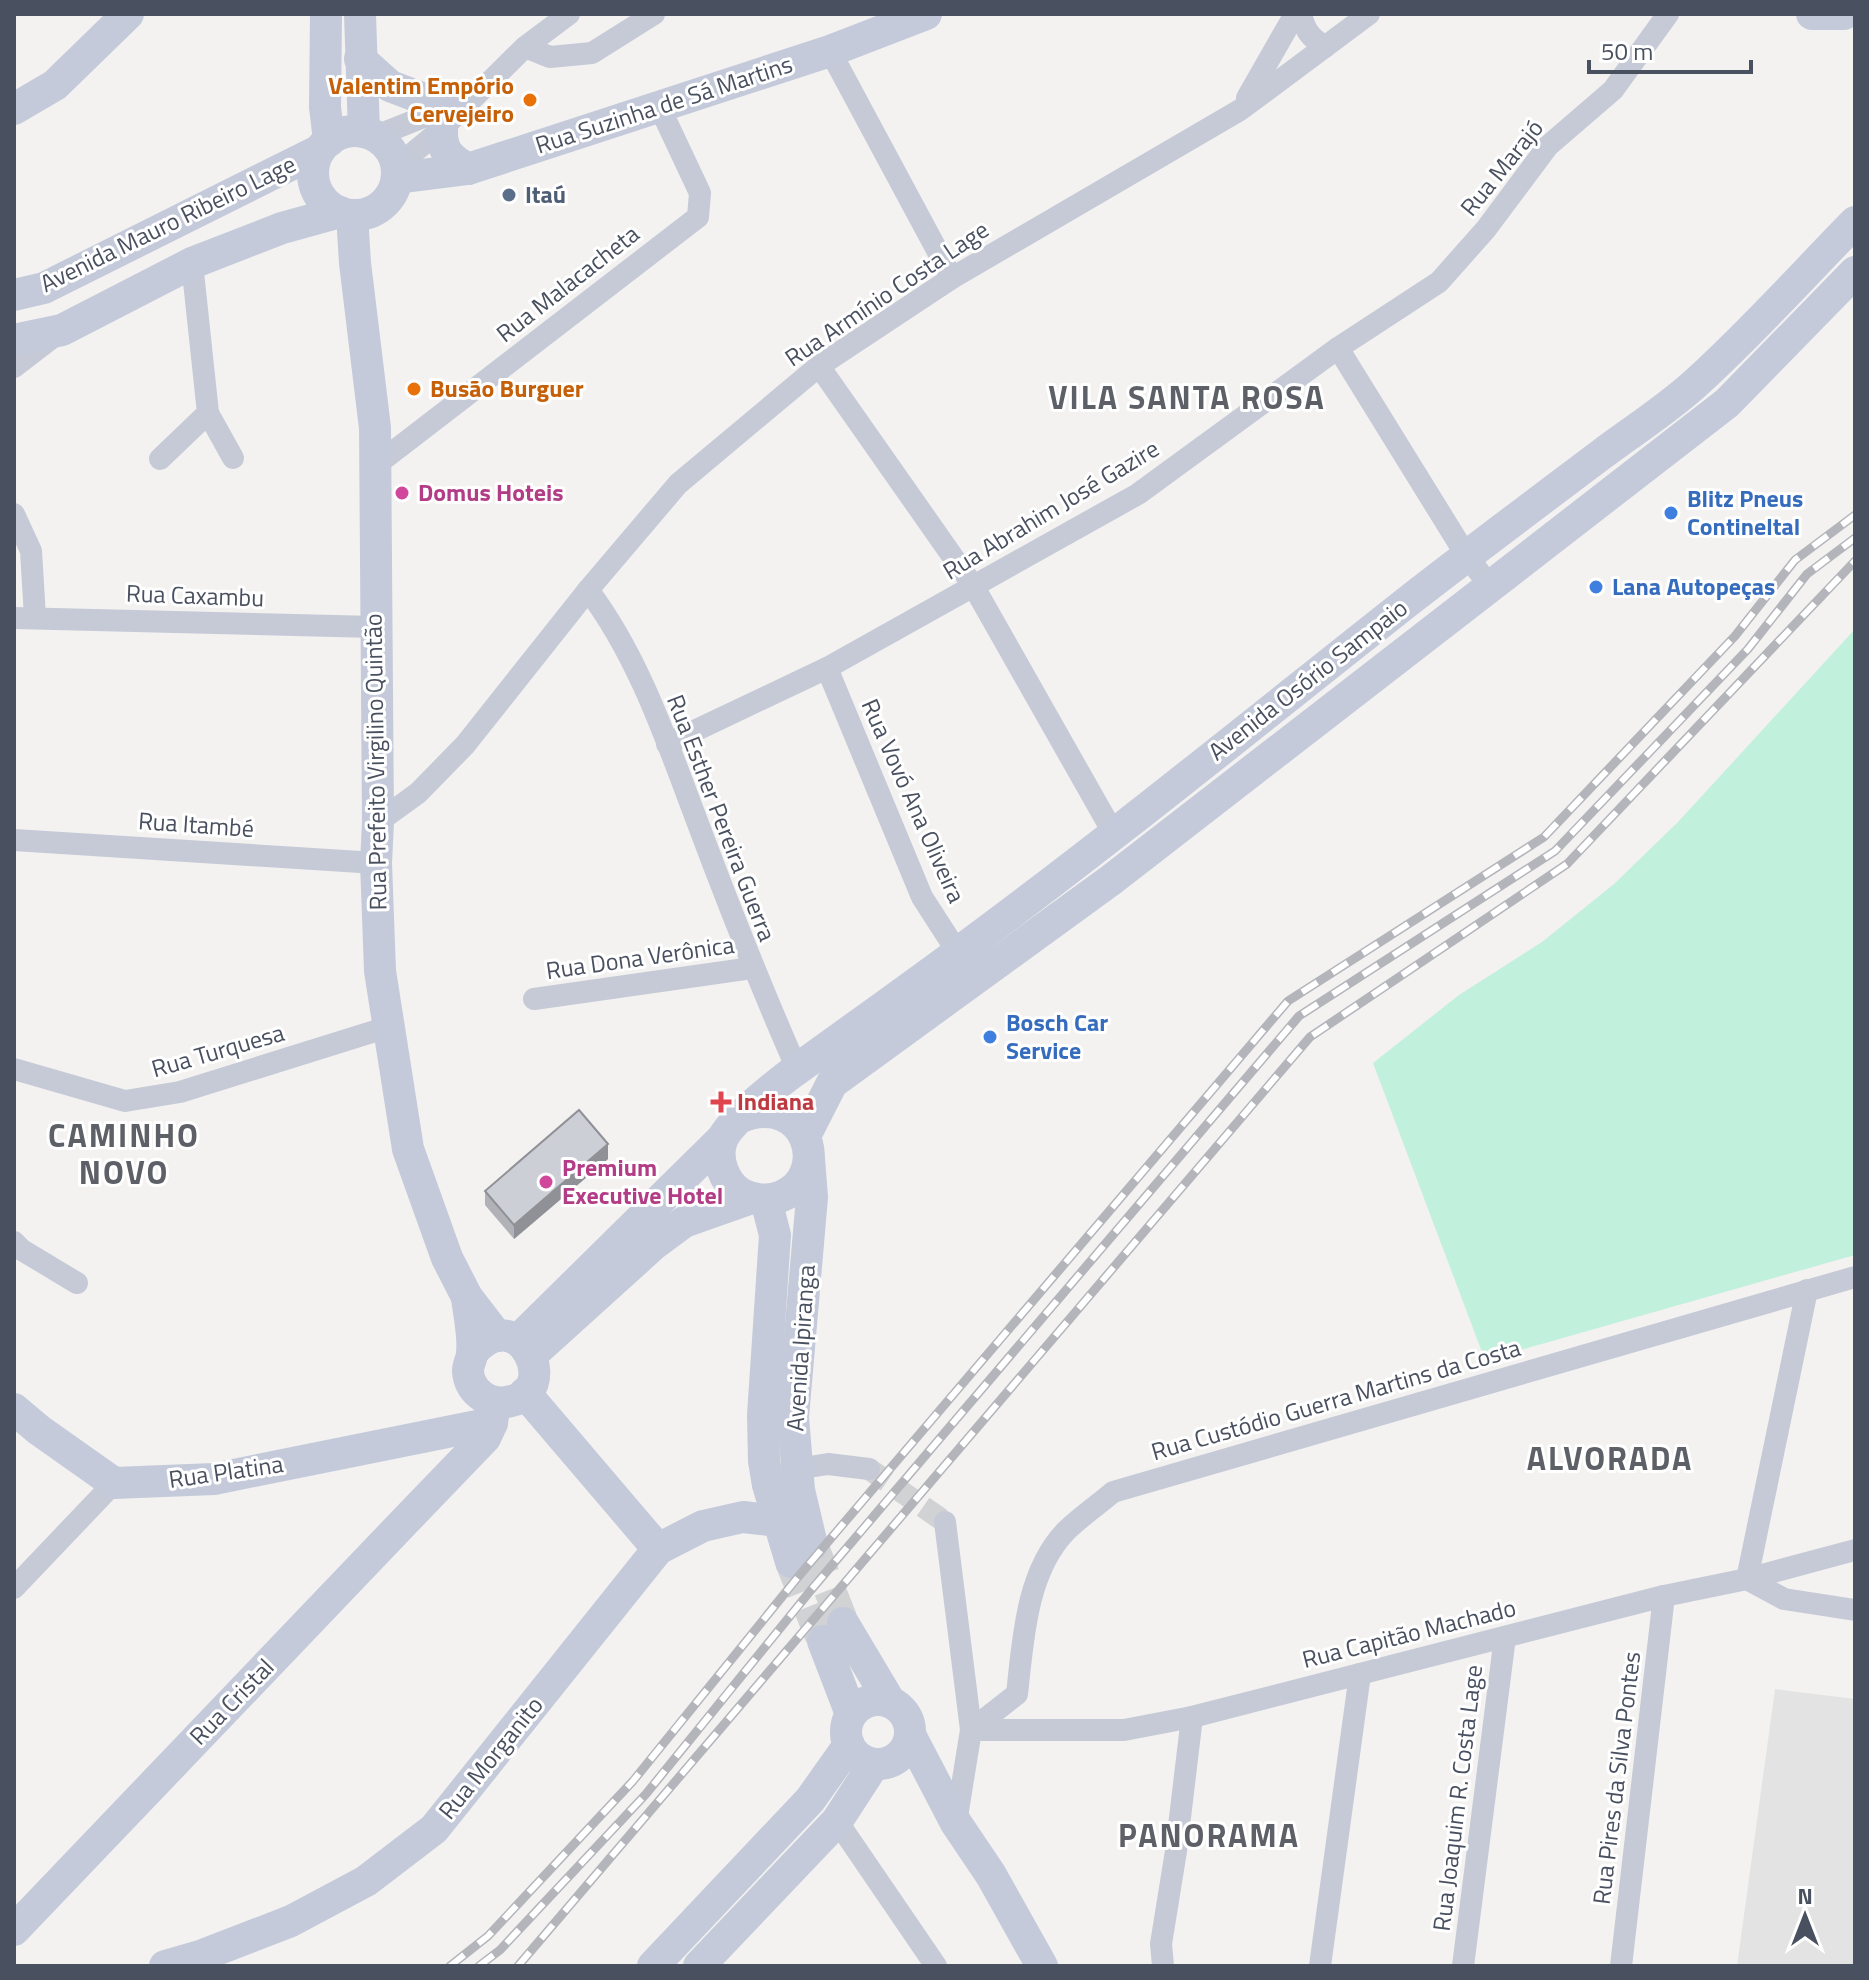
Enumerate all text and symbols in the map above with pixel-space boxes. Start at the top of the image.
scale bar [1589,24,1751,74]
text: 50 m [1601,33,1653,69]
street label: Rua Suzinha de Sá Martins [530,45,797,163]
place label: Valentim Empório Cervejeiro [328,67,514,131]
marker: Valentim Empório Cervejeiro [521,91,539,109]
street label: Rua Marajó [1451,111,1551,223]
street label: Avenida Mauro Ribeiro Lage [34,145,301,301]
place label: Itaú [525,176,566,212]
marker: Itaú [500,186,518,204]
street label: Rua Armínio Costa Lage [777,211,996,375]
street label: Rua Malacacheta [488,216,647,351]
place label: Busão Burguer [430,370,584,406]
district label: VILA SANTA ROSA [1048,373,1326,421]
marker: Busão Burguer [405,380,423,398]
street label: Rua Abrahim José Gazire [935,430,1166,588]
place label: Domus Hoteis [418,474,563,510]
place label: Blitz Pneus Contineltal [1687,480,1803,544]
marker: Domus Hoteis [393,484,411,502]
marker: Blitz Pneus Contineltal [1662,504,1680,522]
place label: Lana Autopeças [1612,568,1775,604]
street label: Rua Caxambu [125,575,265,615]
marker: Lana Autopeças [1587,578,1605,596]
street label: Avenida Osório Sampaio [1200,590,1415,769]
street label: Rua Prefeito Virgilino Quintão [354,613,396,911]
street label: Rua Esther Pereira Guerra [658,689,786,946]
street label: Rua Vovó Ana Oliveira [853,693,975,908]
street label: Rua Itambé [137,802,255,846]
street label: Rua Dona Verônica [543,926,736,988]
place label: Bosch Car Service [1006,1004,1108,1068]
street label: Rua Turquesa [147,1014,288,1086]
marker: Bosch Car Service [981,1028,999,1046]
place label: Indiana [737,1083,814,1119]
marker: Indiana [712,1093,730,1111]
district label: CAMINHO NOVO [48,1111,200,1196]
place label: Premium Executive Hotel [562,1149,723,1213]
marker: Premium Executive Hotel [537,1173,555,1191]
street label: Avenida Ipiranga [776,1263,824,1432]
street label: Rua Custódio Guerra Martins da Costa [1147,1329,1525,1469]
district label: ALVORADA [1527,1434,1693,1482]
street label: Rua Platina [166,1445,285,1497]
street label: Rua Capitão Machado [1298,1589,1519,1677]
street label: Rua Pires da Silva Pontes [1583,1649,1649,1906]
street label: Rua Cristal [181,1650,282,1753]
street label: Rua Joaquim R. Costa Lage [1423,1663,1491,1933]
street label: Rua Morganito [429,1688,551,1827]
district label: PANORAMA [1118,1811,1300,1859]
north arrow [1765,1876,1845,1956]
text: N [1797,1879,1813,1913]

